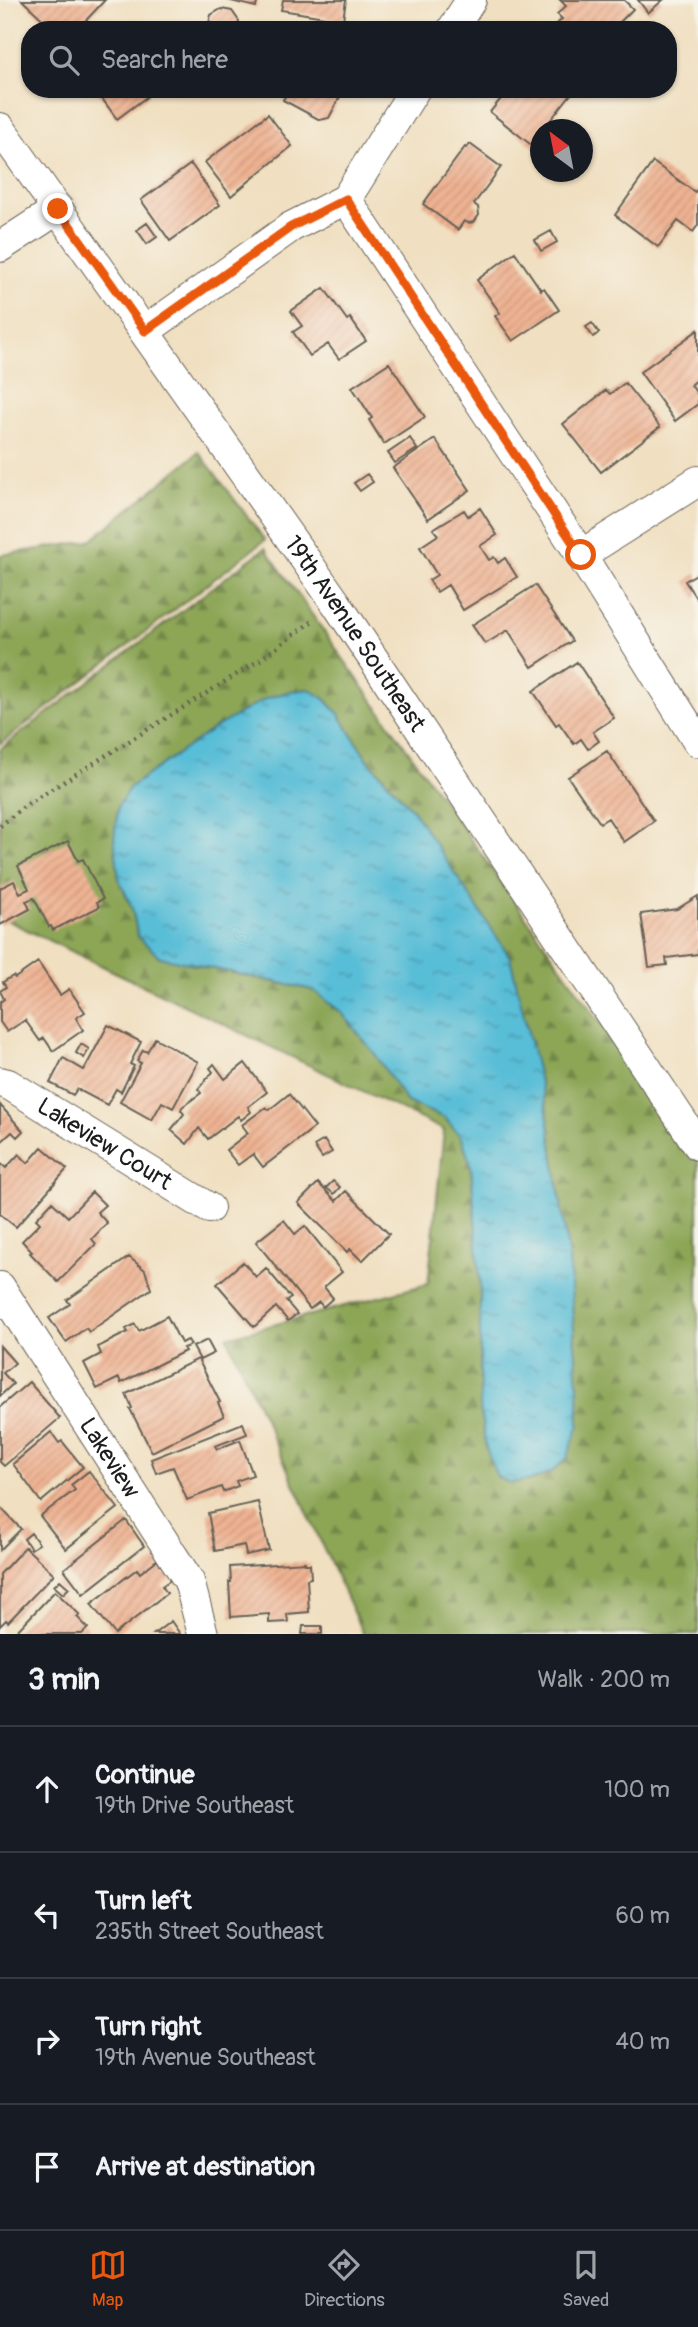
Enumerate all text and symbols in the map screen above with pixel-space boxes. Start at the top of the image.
search box [21,21,677,98]
icon: search [45,41,83,79]
text: Search here [101,44,228,76]
north arrow [530,119,593,182]
route end [42,193,73,224]
street label: 19th Avenue Southeast [279,530,432,737]
route start [565,539,596,570]
street label: Lakeview Court [32,1091,178,1196]
street label: Lakeview [73,1412,146,1503]
text: 3 min [28,1661,100,1698]
text: Walk · 200 m [537,1665,670,1694]
text: Continue [95,1759,195,1791]
icon: ahead [28,1770,66,1808]
text: 100 m [604,1775,670,1804]
text: 19th Drive Southeast [95,1791,294,1820]
text: Turn left [95,1885,191,1917]
icon: left [28,1896,66,1934]
text: 60 m [615,1901,670,1930]
text: 235th Street Southeast [95,1917,324,1946]
text: Turn right [95,2011,201,2043]
icon: right [28,2022,66,2060]
text: 40 m [616,2027,670,2056]
text: 19th Avenue Southeast [95,2043,316,2072]
icon: arrive [28,2148,66,2186]
text: Arrive at destination [95,2151,315,2183]
tab: Map [89,2246,127,2312]
tab: Directions [304,2246,385,2312]
tab: Saved [562,2246,609,2312]

